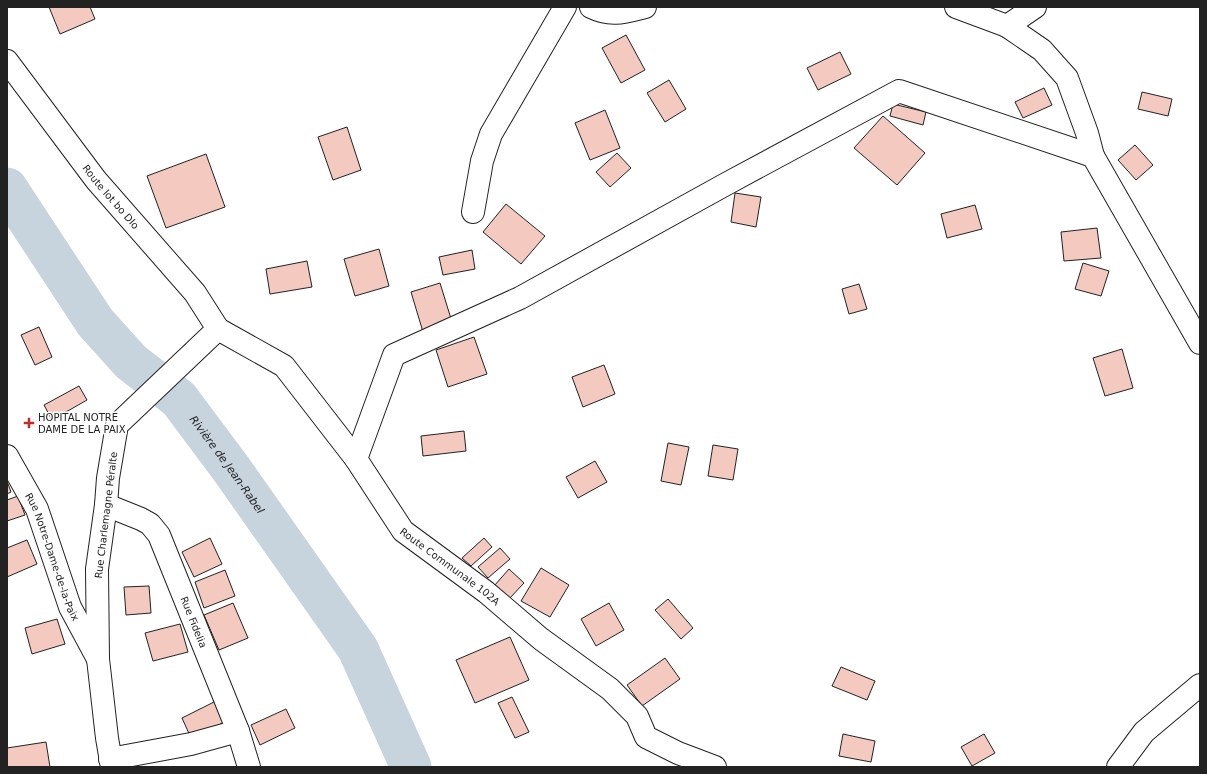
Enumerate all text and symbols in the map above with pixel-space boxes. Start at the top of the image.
street label: Route lot bo Dlo [81,162,141,231]
place label: HOPITAL NOTRE DAME DE LA PAIX [38,412,126,435]
water label: Rivière de Jean-Rabel [187,413,267,516]
marker: HOPITAL NOTRE DAME DE LA PAIX [23,417,35,429]
street label: Rue Charlemagne Péralte [93,451,119,579]
street label: Rue Notre-Dame-de-la-Paix [23,491,82,623]
street label: Route Communale 102A [398,525,502,607]
street label: Rue Fidelia [179,595,209,649]

